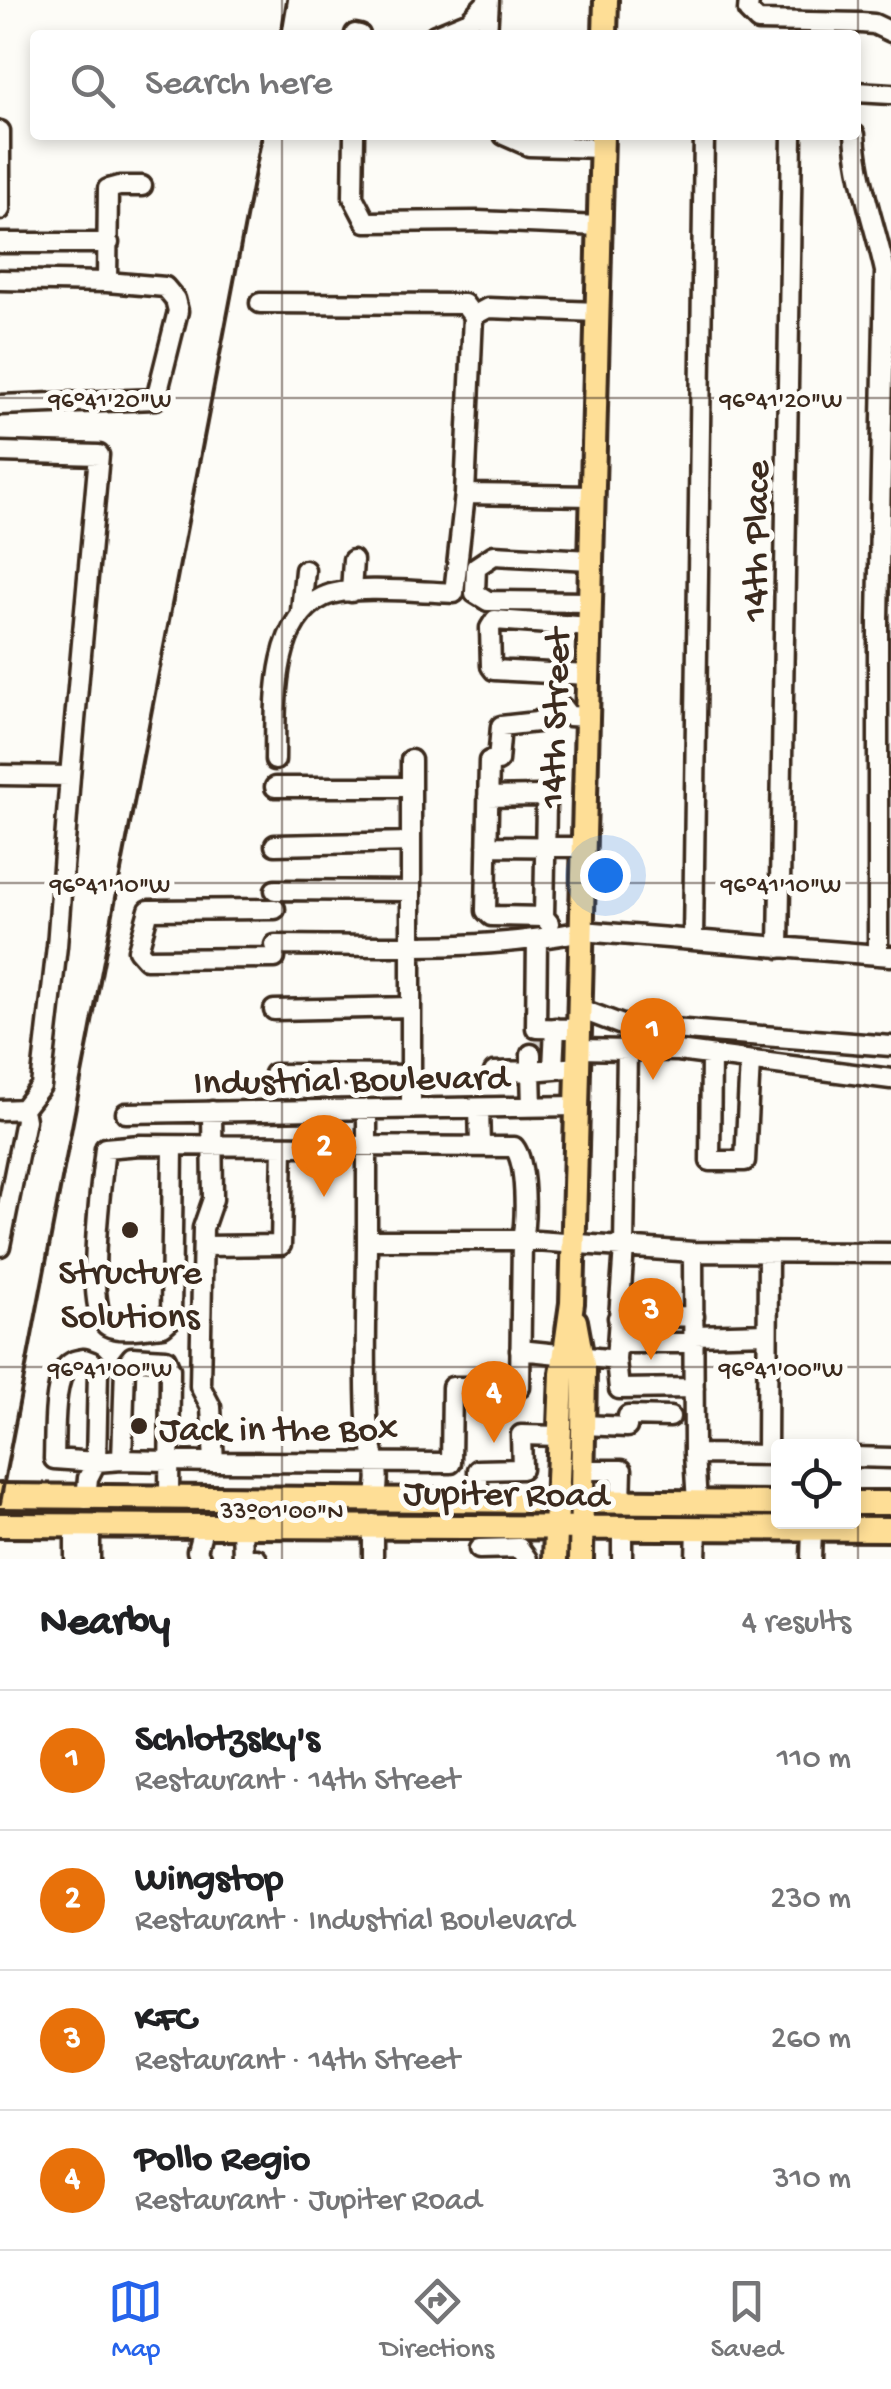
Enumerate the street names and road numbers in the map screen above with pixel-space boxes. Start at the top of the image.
street label: 14th Place [736,460,782,623]
street label: 14th Street [533,624,583,810]
street label: Industrial Boulevard [193,1058,512,1108]
street label: Jupiter Road [403,1473,612,1521]

